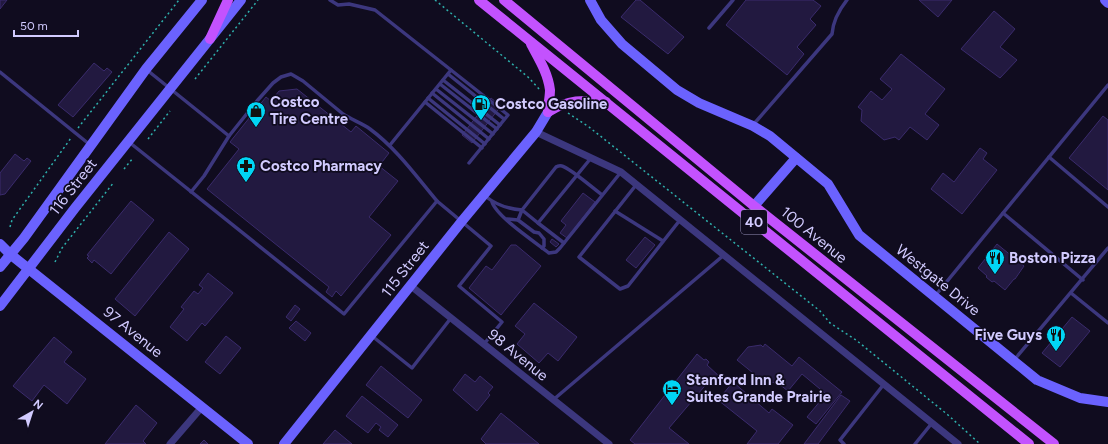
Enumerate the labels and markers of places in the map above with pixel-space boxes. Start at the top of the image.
place label: Costco Tire Centre [270,93,349,128]
fuel station icon: Costco Gasoline [470,93,492,121]
place label: Costco Gasoline [495,95,608,113]
shop icon: Costco Tire Centre [245,100,267,128]
pharmacy icon: Costco Pharmacy [235,155,257,183]
place label: Costco Pharmacy [260,157,382,175]
restaurant icon: Boston Pizza [984,247,1006,275]
place label: Boston Pizza [1009,249,1096,267]
restaurant icon: Five Guys [1045,324,1067,352]
place label: Five Guys [974,326,1042,344]
place label: Stanford Inn & Suites Grande Prairie [686,371,832,406]
hotel icon: Stanford Inn & Suites Grande Prairie [661,378,683,406]

